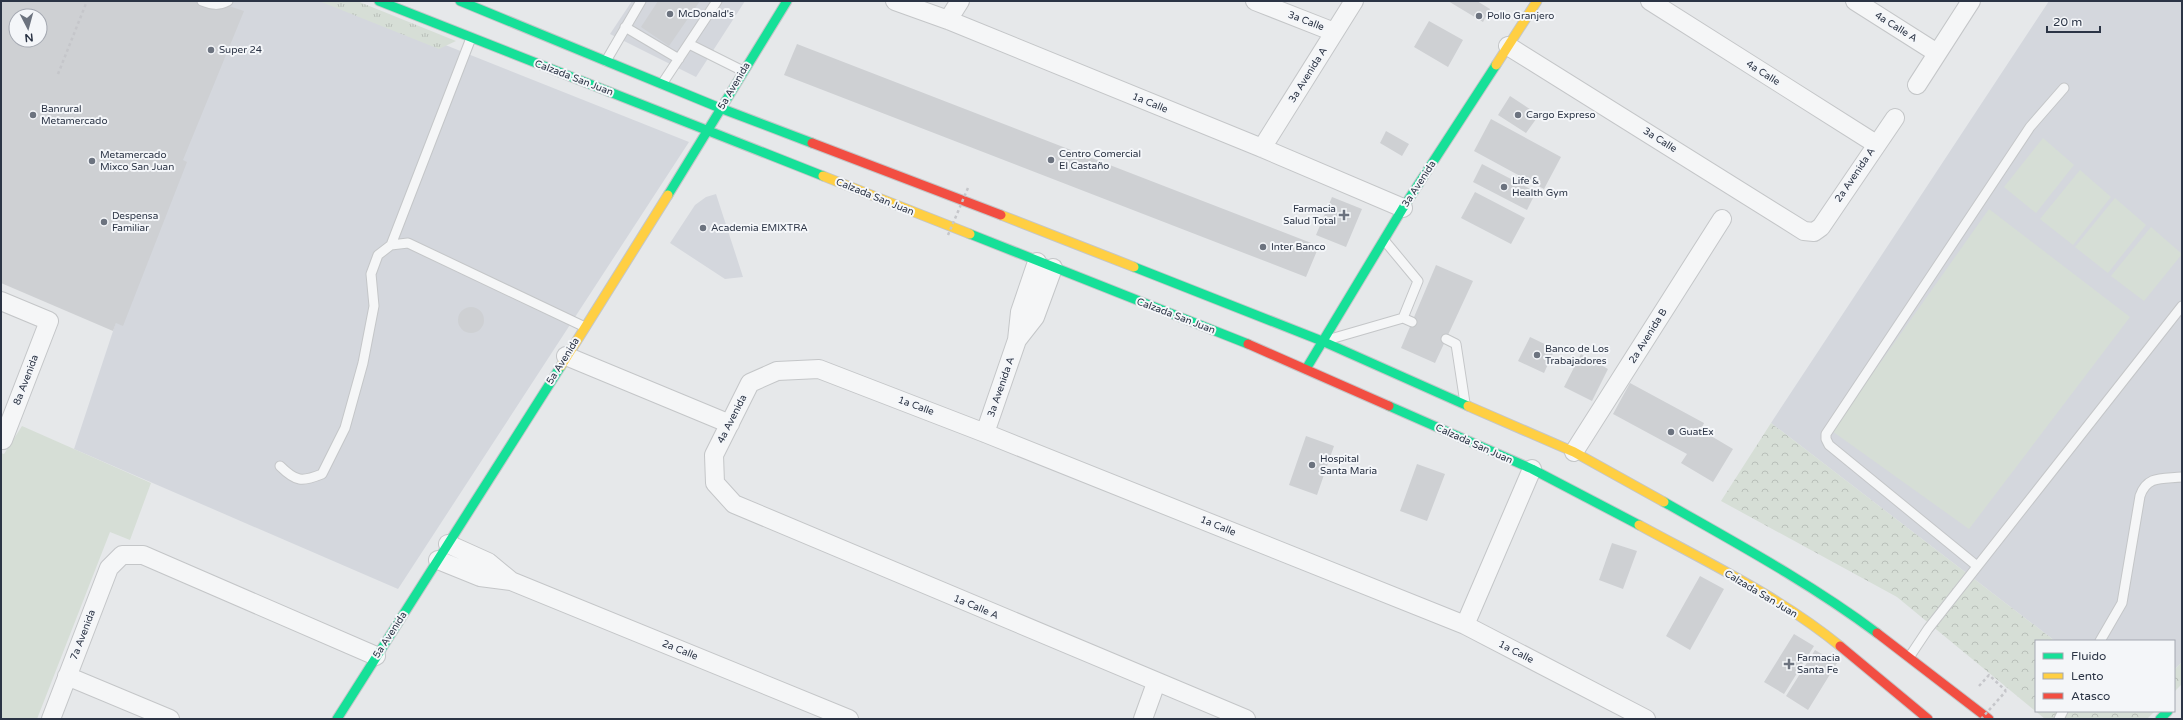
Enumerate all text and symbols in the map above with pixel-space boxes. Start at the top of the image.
north arrow [8,8,48,48]
place label: McDonald's [678,8,734,20]
scale bar [2047,8,2100,34]
marker: McDonald's [665,9,675,19]
street label: 3a Calle [1286,9,1326,33]
street label: 4a Calle A [1873,9,1919,45]
place label: Pollo Granjero [1487,10,1554,22]
marker: Pollo Granjero [1474,11,1484,21]
text: 20 m [2053,15,2082,29]
text: N [24,31,34,44]
place label: Super 24 [219,44,262,56]
marker: Super 24 [206,45,216,55]
street label: 3a Avenida A [1286,45,1330,105]
street label: Calzada San Juan [533,58,615,98]
street label: 4a Calle [1744,58,1782,88]
street label: 5a Avenida [715,60,753,112]
street label: 1a Calle [1130,90,1170,116]
place label: Banrural Metamercado [41,103,107,127]
place label: Cargo Expreso [1526,109,1596,121]
marker: Banrural Metamercado [28,110,38,120]
marker: Cargo Expreso [1513,110,1523,120]
street label: 3a Calle [1641,125,1679,155]
street label: 2a Avenida A [1832,146,1878,204]
place label: Centro Comercial El Castaño [1059,148,1141,172]
place label: Metamercado Mixco San Juan [100,149,174,173]
marker: Centro Comercial El Castaño [1046,155,1056,165]
marker: Metamercado Mixco San Juan [87,156,97,166]
street label: 3a Avenida [1400,159,1438,209]
place label: Life & Health Gym [1512,175,1568,199]
street label: Calzada San Juan [834,176,916,218]
marker: Life & Health Gym [1499,182,1509,192]
place label: Farmacia Salud Total [1283,203,1336,227]
place label: Despensa Familiar [112,210,158,234]
marker: Farmacia Salud Total [1339,210,1349,220]
marker: Despensa Familiar [99,217,109,227]
place label: Academia EMIXTRA [711,222,808,234]
marker: Academia EMIXTRA [698,223,708,233]
place label: Inter Banco [1271,241,1326,253]
marker: Inter Banco [1258,242,1268,252]
street label: Calzada San Juan [1135,296,1217,336]
street label: 2a Avenida B [1626,306,1670,366]
street label: 5a Avenida [544,335,582,387]
place label: Banco de Los Trabajadores [1545,343,1609,367]
marker: Banco de Los Trabajadores [1532,350,1542,360]
street label: 8a Avenida [11,353,41,407]
street label: 3a Avenida A [985,355,1017,419]
street label: 4a Avenida [715,393,749,445]
street label: 1a Calle [896,394,936,418]
street label: Calzada San Juan [1434,422,1514,466]
place label: GuatEx [1679,426,1714,438]
marker: GuatEx [1666,427,1676,437]
place label: Hospital Santa Maria [1320,453,1377,477]
marker: Hospital Santa Maria [1307,460,1317,470]
street label: 1a Calle [1198,513,1238,539]
street label: Calzada San Juan [1722,567,1800,621]
street label: 1a Calle A [952,592,1000,622]
street label: 7a Avenida [68,608,98,662]
street label: 5a Avenida [371,610,409,660]
street label: 2a Calle [660,637,700,663]
street label: 1a Calle [1496,638,1536,666]
legend [2035,640,2175,712]
text: Fluido [2071,649,2106,663]
place label: Farmacia Santa Fe [1797,652,1840,676]
marker: Farmacia Santa Fe [1784,659,1794,669]
text: Lento [2071,669,2104,683]
text: Atasco [2071,689,2110,703]

